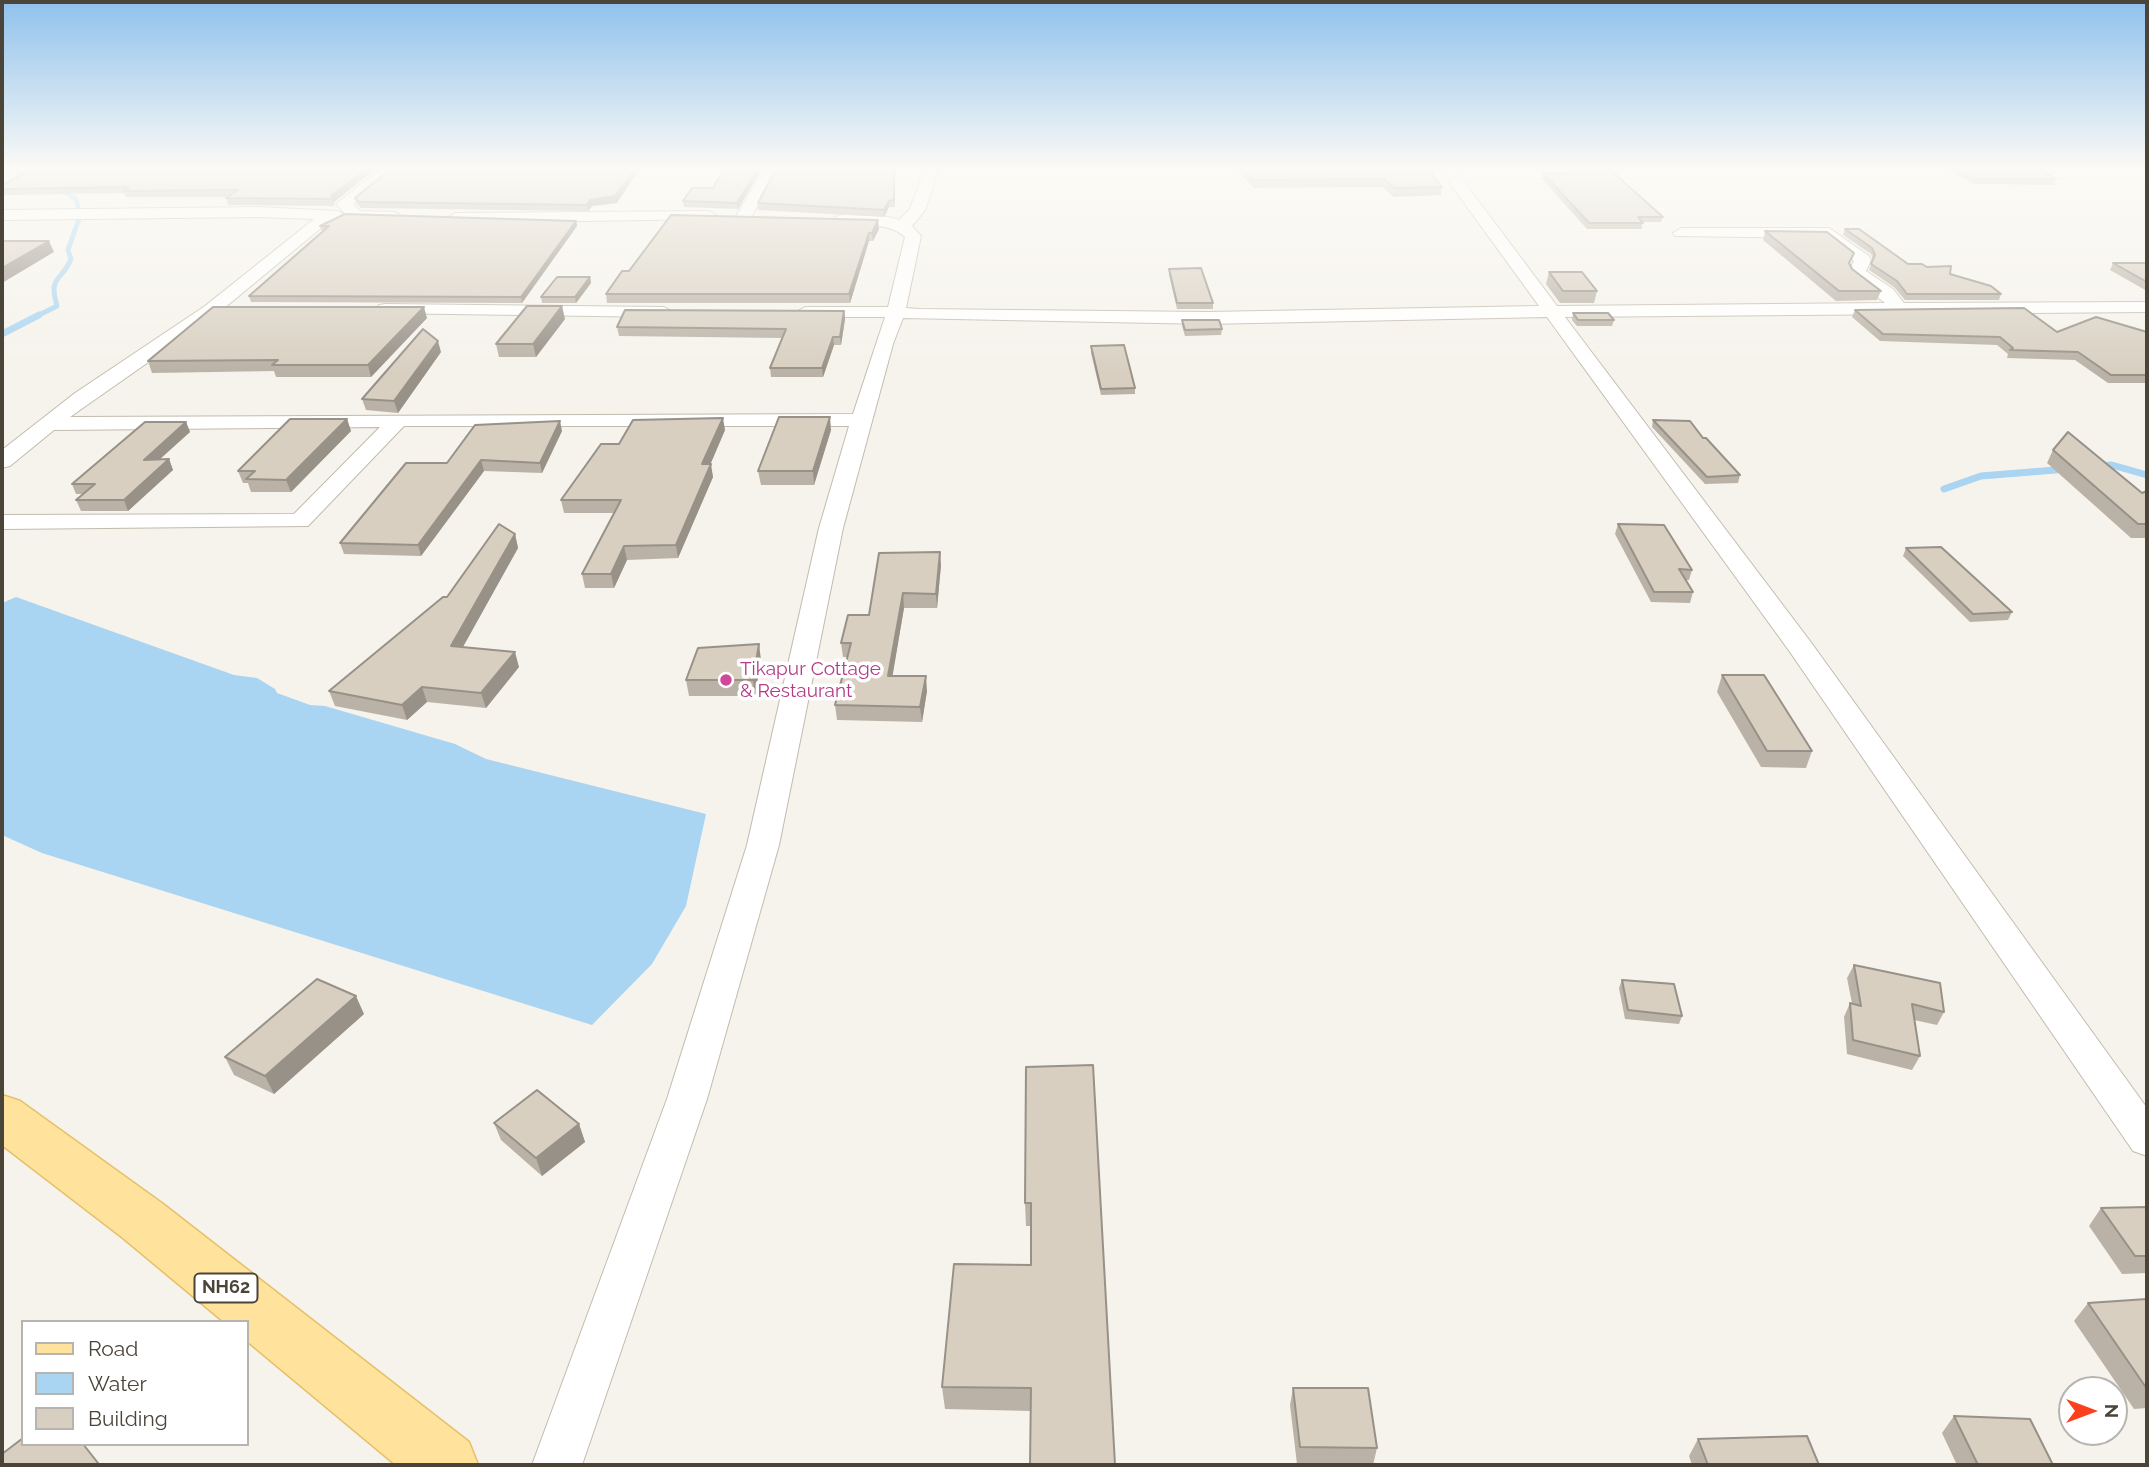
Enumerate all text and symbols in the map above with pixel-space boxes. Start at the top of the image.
place label: Tikapur Cottage & Restaurant [740,658,881,702]
marker: Tikapur Cottage & Restaurant [718,672,734,688]
road number: NH62 [194,1274,258,1302]
legend [21,1320,248,1446]
text: Road [88,1336,138,1361]
text: Water [88,1371,147,1396]
north arrow [2058,1376,2128,1446]
text: N [2101,1404,2123,1418]
text: Building [88,1406,168,1431]

